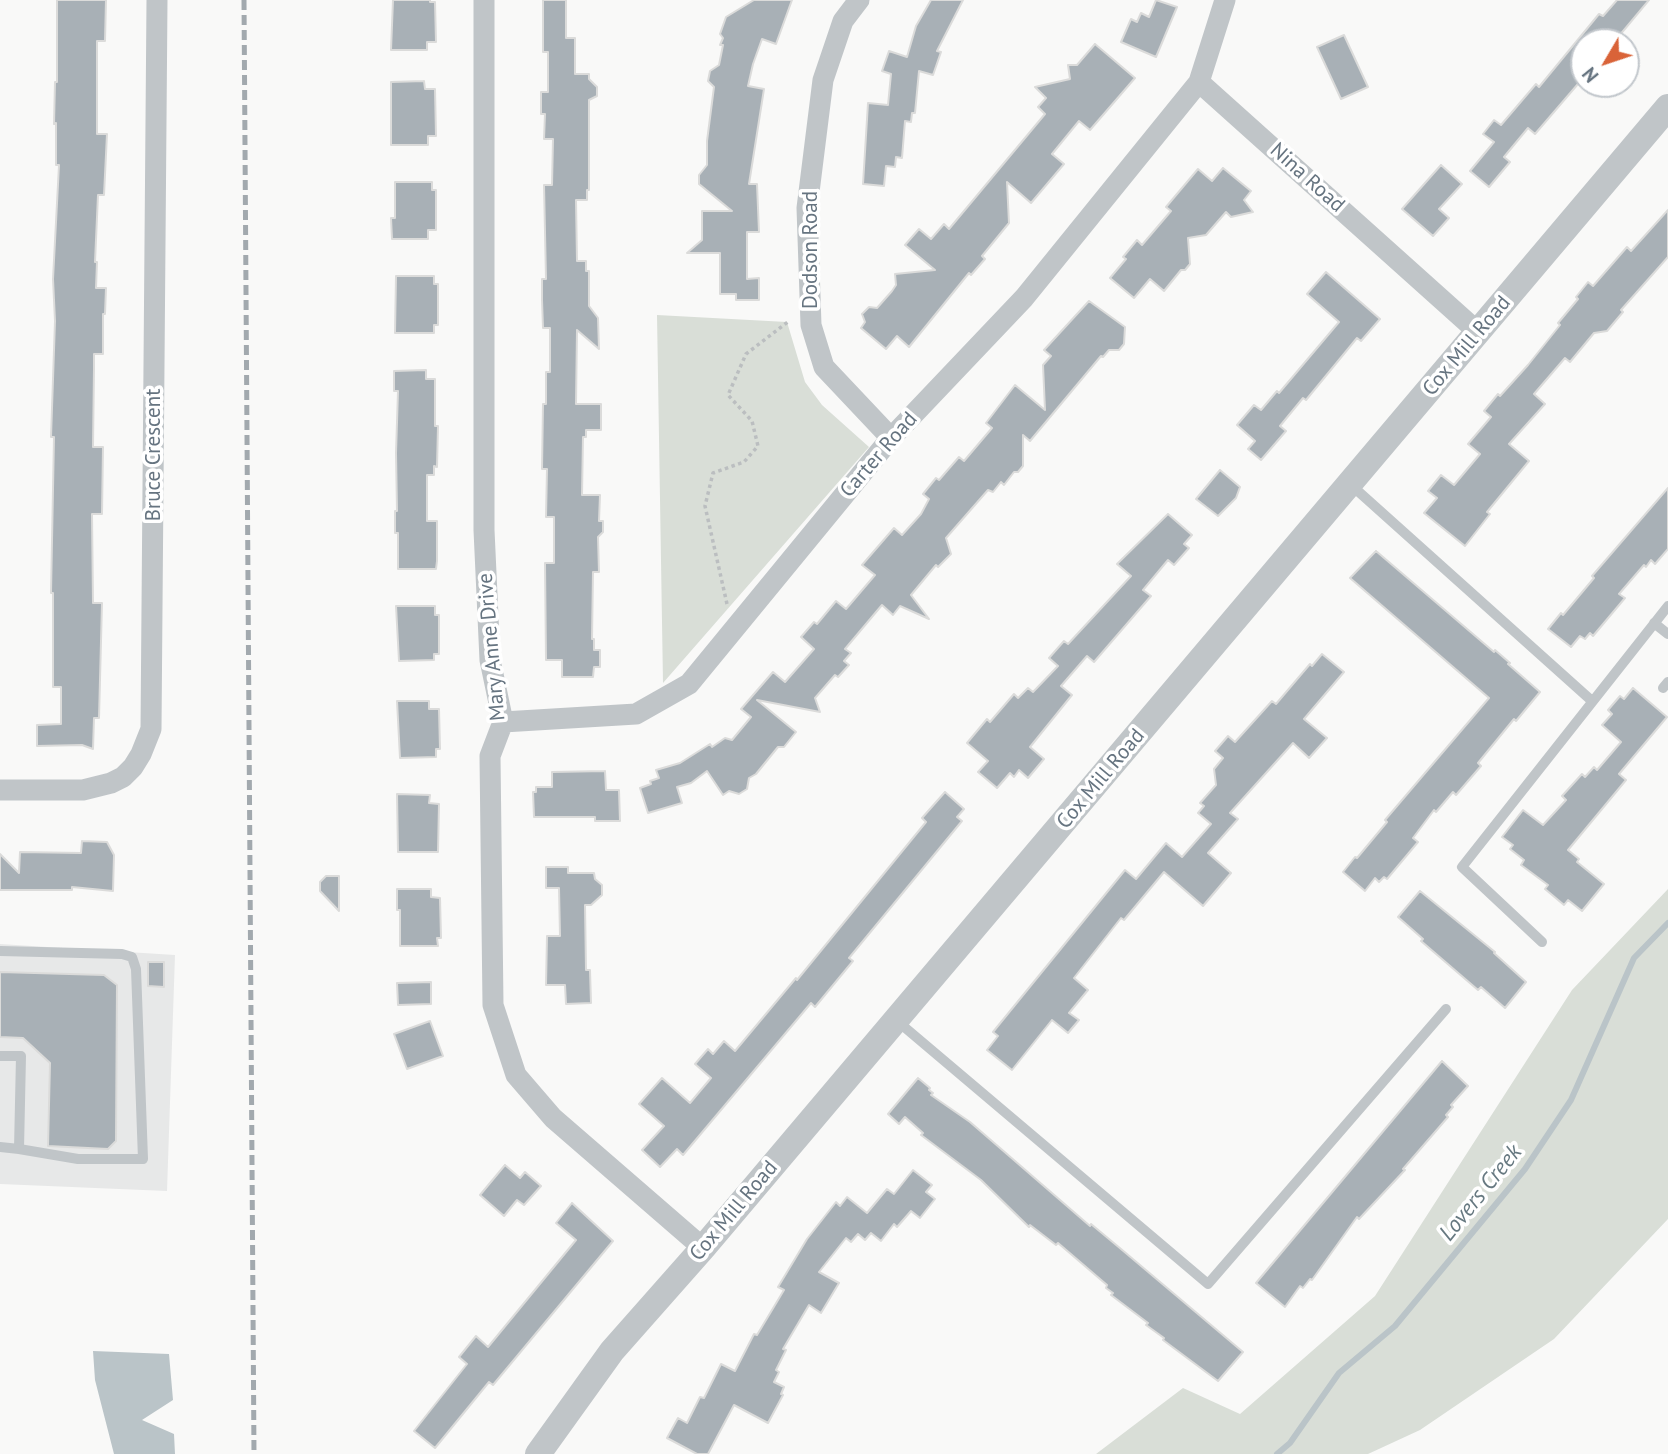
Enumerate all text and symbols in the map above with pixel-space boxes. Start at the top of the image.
north arrow [1570,28,1640,98]
text: N [1577,63,1603,87]
street label: Nina Road [1264,138,1350,218]
street label: Dodson Road [798,191,824,309]
street label: Cox Mill Road [1418,291,1516,401]
street label: Bruce Crescent [141,389,167,521]
street label: Carter Road [835,407,923,503]
street label: Mary Anne Drive [473,572,511,722]
street label: Cox Mill Road [1052,724,1150,834]
water label: Lovers Creek [1434,1139,1528,1247]
street label: Cox Mill Road [685,1156,783,1266]

